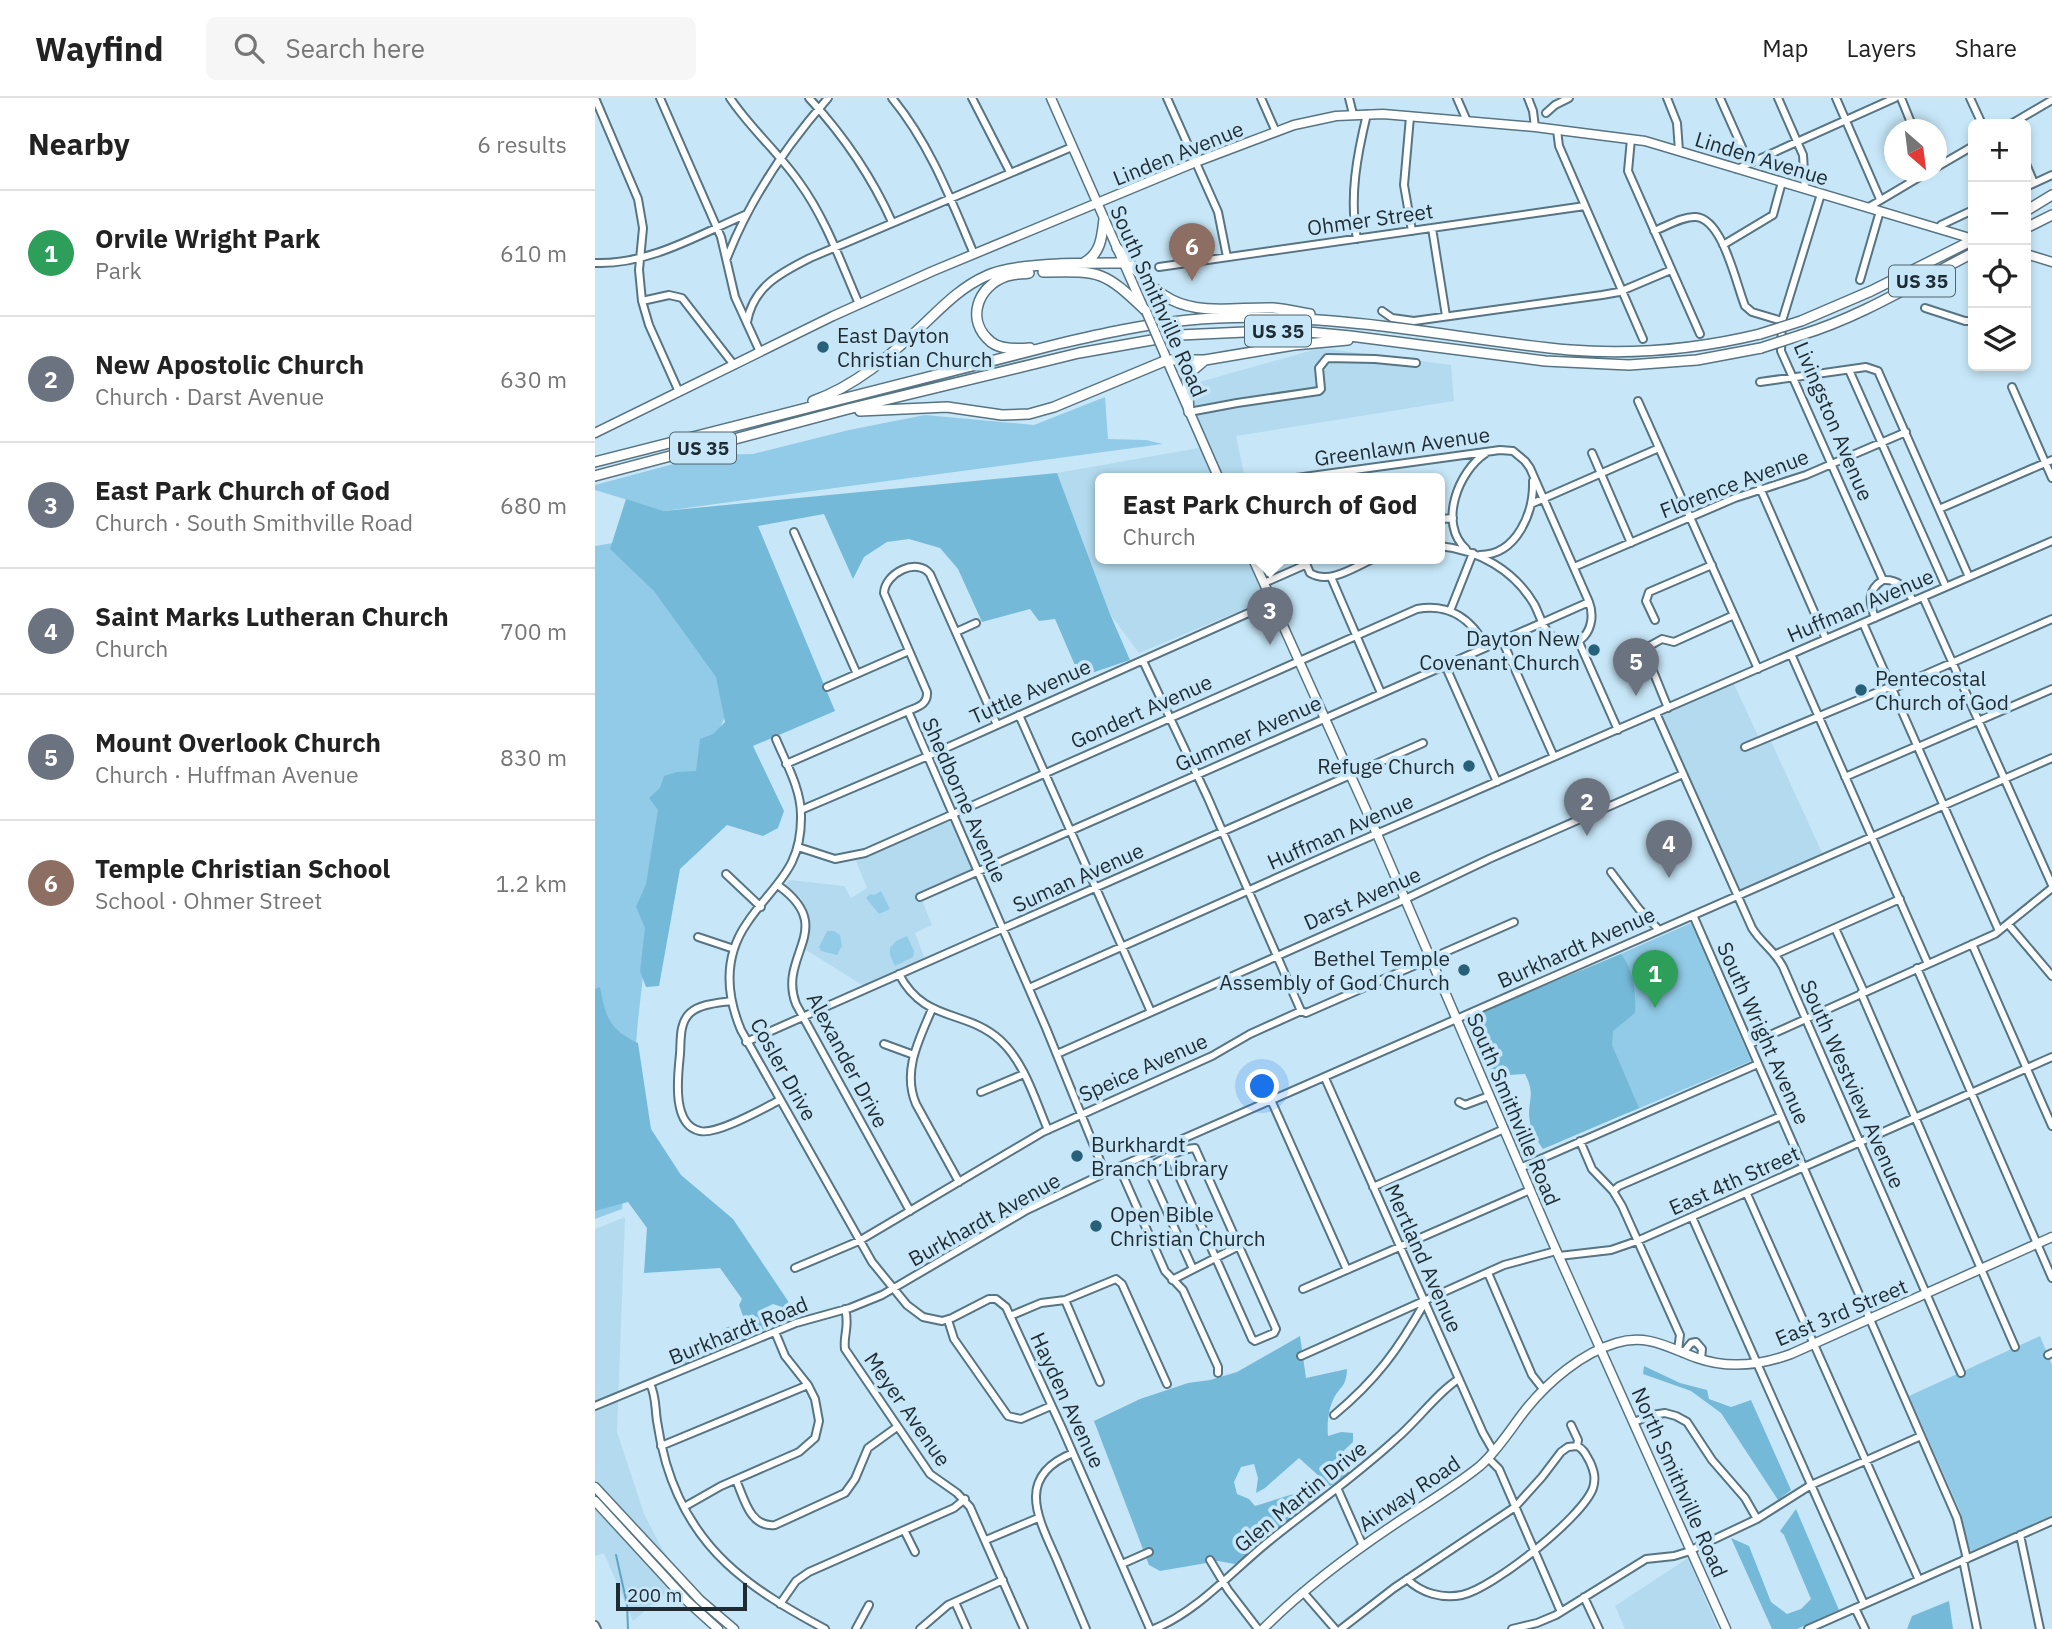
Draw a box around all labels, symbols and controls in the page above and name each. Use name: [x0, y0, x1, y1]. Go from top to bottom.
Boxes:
search box: [206, 17, 696, 80]
text: Wayfind: [35, 27, 164, 70]
icon: search: [230, 29, 268, 67]
text: Search here: [286, 31, 425, 65]
text: Map: [1762, 32, 1809, 64]
text: Layers: [1847, 32, 1917, 64]
text: Share: [1955, 32, 2017, 64]
street label: Linden Avenue: [1109, 114, 1247, 192]
north arrow: [1884, 119, 1947, 182]
map controls: [1968, 119, 2031, 371]
button: +: [1968, 119, 2031, 182]
text: Nearby: [28, 124, 130, 163]
street label: Linden Avenue: [1692, 124, 1832, 192]
text: 6 results: [477, 129, 567, 159]
button: −: [1968, 182, 2031, 245]
street label: Ohmer Street: [1305, 196, 1435, 242]
street label: South Smithville Road: [1104, 201, 1214, 401]
text: Orvile Wright Park: [95, 221, 320, 255]
pin: 6: [1169, 223, 1215, 281]
text: 1: [44, 238, 58, 268]
text: 610 m: [500, 238, 567, 268]
button: locate: [1968, 245, 2031, 308]
text: Park: [95, 255, 142, 285]
road number: US 35: [1889, 266, 1955, 296]
button: layers: [1968, 308, 2031, 371]
road number: US 35: [1245, 316, 1311, 346]
place label: East Dayton Christian Church: [837, 321, 993, 373]
street label: Livingston Avenue: [1788, 337, 1880, 505]
marker: East Dayton Christian Church: [815, 339, 831, 355]
text: New Apostolic Church: [95, 347, 364, 381]
text: 2: [44, 364, 58, 394]
text: 630 m: [500, 364, 567, 394]
text: Church · Darst Avenue: [95, 381, 324, 411]
street label: Greenlawn Avenue: [1312, 420, 1492, 472]
road number: US 35: [670, 432, 736, 464]
street label: Florence Avenue: [1656, 442, 1812, 524]
text: East Park Church of God: [95, 473, 390, 507]
popup: [1095, 473, 1445, 564]
text: East Park Church of God: [1122, 487, 1418, 521]
text: 3: [44, 490, 58, 520]
text: 680 m: [500, 490, 567, 520]
text: Church · South Smithville Road: [95, 507, 413, 537]
text: Church: [1122, 521, 1196, 551]
street label: Huffman Avenue: [1782, 561, 1938, 649]
pin: 3: [1247, 587, 1293, 645]
text: Saint Marks Lutheran Church: [95, 599, 449, 633]
text: 4: [44, 616, 58, 646]
text: 700 m: [500, 616, 567, 646]
place label: Dayton New Covenant Church: [1419, 624, 1580, 676]
text: Church: [95, 633, 168, 663]
pin: 5: [1613, 638, 1659, 696]
marker: Dayton New Covenant Church: [1586, 642, 1602, 658]
street label: Tuttle Avenue: [965, 652, 1095, 730]
place label: Pentecostal Church of God: [1875, 664, 2009, 716]
street label: Gondert Avenue: [1066, 667, 1216, 755]
marker: Pentecostal Church of God: [1853, 682, 1869, 698]
street label: Gummer Avenue: [1170, 688, 1326, 778]
street label: Shedborne Avenue: [916, 713, 1014, 887]
text: Mount Overlook Church: [95, 725, 381, 759]
text: 5: [44, 742, 58, 772]
text: 830 m: [500, 742, 567, 772]
place label: Refuge Church: [1317, 752, 1455, 780]
marker: Refuge Church: [1461, 758, 1477, 774]
text: Church · Huffman Avenue: [95, 759, 359, 789]
pin: 2: [1564, 778, 1610, 836]
street label: Huffman Avenue: [1263, 786, 1417, 876]
pin: 4: [1646, 820, 1692, 878]
street label: Suman Avenue: [1008, 836, 1148, 918]
text: Temple Christian School: [95, 851, 390, 885]
street label: Darst Avenue: [1299, 860, 1425, 936]
text: 6: [44, 868, 58, 898]
text: 1.2 km: [496, 868, 567, 898]
text: School · Ohmer Street: [95, 885, 322, 915]
street label: Burkhardt Avenue: [1493, 900, 1659, 994]
street label: South Wright Avenue: [1711, 937, 1817, 1129]
place label: Bethel Temple Assembly of God Church: [1219, 944, 1450, 996]
pin: 1: [1632, 950, 1678, 1008]
marker: Bethel Temple Assembly of God Church: [1456, 962, 1472, 978]
street label: South Westview Avenue: [1794, 975, 1912, 1193]
street label: Alexander Drive: [801, 987, 895, 1133]
street label: South Smithville Road: [1461, 1008, 1567, 1210]
street label: Cosler Drive: [744, 1012, 824, 1126]
street label: Speice Avenue: [1074, 1026, 1212, 1108]
your location: [1245, 1069, 1279, 1103]
place label: Burkhardt Branch Library: [1091, 1130, 1229, 1182]
street label: East 4th Street: [1664, 1139, 1804, 1221]
marker: Burkhardt Branch Library: [1069, 1148, 1085, 1164]
street label: Burkhardt Avenue: [903, 1166, 1065, 1272]
street label: Mertland Avenue: [1379, 1179, 1469, 1337]
place label: Open Bible Christian Church: [1110, 1200, 1266, 1252]
marker: Open Bible Christian Church: [1088, 1218, 1104, 1234]
street label: East 3rd Street: [1771, 1272, 1911, 1352]
street label: Burkhardt Road: [664, 1289, 812, 1371]
street label: Hayden Avenue: [1024, 1327, 1112, 1473]
street label: Meyer Avenue: [858, 1346, 958, 1472]
street label: North Smithville Road: [1625, 1383, 1735, 1581]
street label: Glen Martin Drive: [1228, 1434, 1372, 1558]
street label: Airway Road: [1353, 1449, 1465, 1537]
scale bar: [616, 1580, 747, 1612]
text: 200 m: [627, 1583, 682, 1607]

